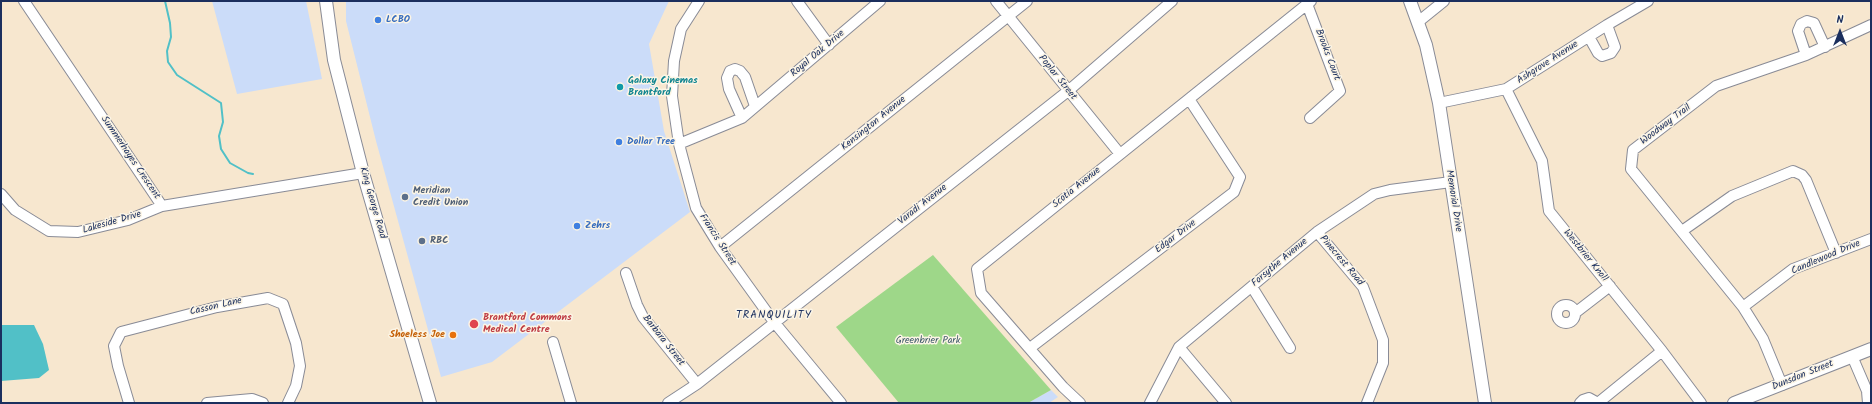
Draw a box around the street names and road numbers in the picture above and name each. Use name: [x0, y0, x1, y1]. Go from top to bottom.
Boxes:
street label: Royal Oak Drive: [789, 28, 847, 80]
street label: Brooks Court: [1312, 28, 1342, 82]
street label: Ashgrove Avenue: [1515, 39, 1581, 87]
street label: Poplar Street: [1035, 53, 1079, 103]
street label: Kensington Avenue: [839, 94, 909, 154]
street label: Woodway Trail: [1638, 102, 1694, 148]
street label: Summerhayes Crescent: [98, 114, 162, 202]
street label: Scotia Avenue: [1050, 165, 1104, 211]
street label: King George Road: [356, 166, 388, 240]
street label: Memorial Drive: [1442, 169, 1464, 233]
street label: Varadi Avenue: [896, 182, 950, 228]
street label: Lakeside Drive: [81, 209, 143, 237]
street label: Francis Street: [696, 212, 738, 268]
street label: Edgar Drive: [1153, 218, 1199, 256]
street label: Westbrier Knoll: [1560, 227, 1610, 285]
street label: Pinecrest Road: [1316, 233, 1366, 289]
street label: Forsythe Avenue: [1250, 236, 1310, 290]
street label: Candlewood Drive: [1790, 238, 1862, 278]
street label: Casson Lane: [189, 295, 243, 319]
street label: Barbara Street: [639, 313, 687, 369]
street label: Dunsdon Street: [1771, 358, 1835, 394]

